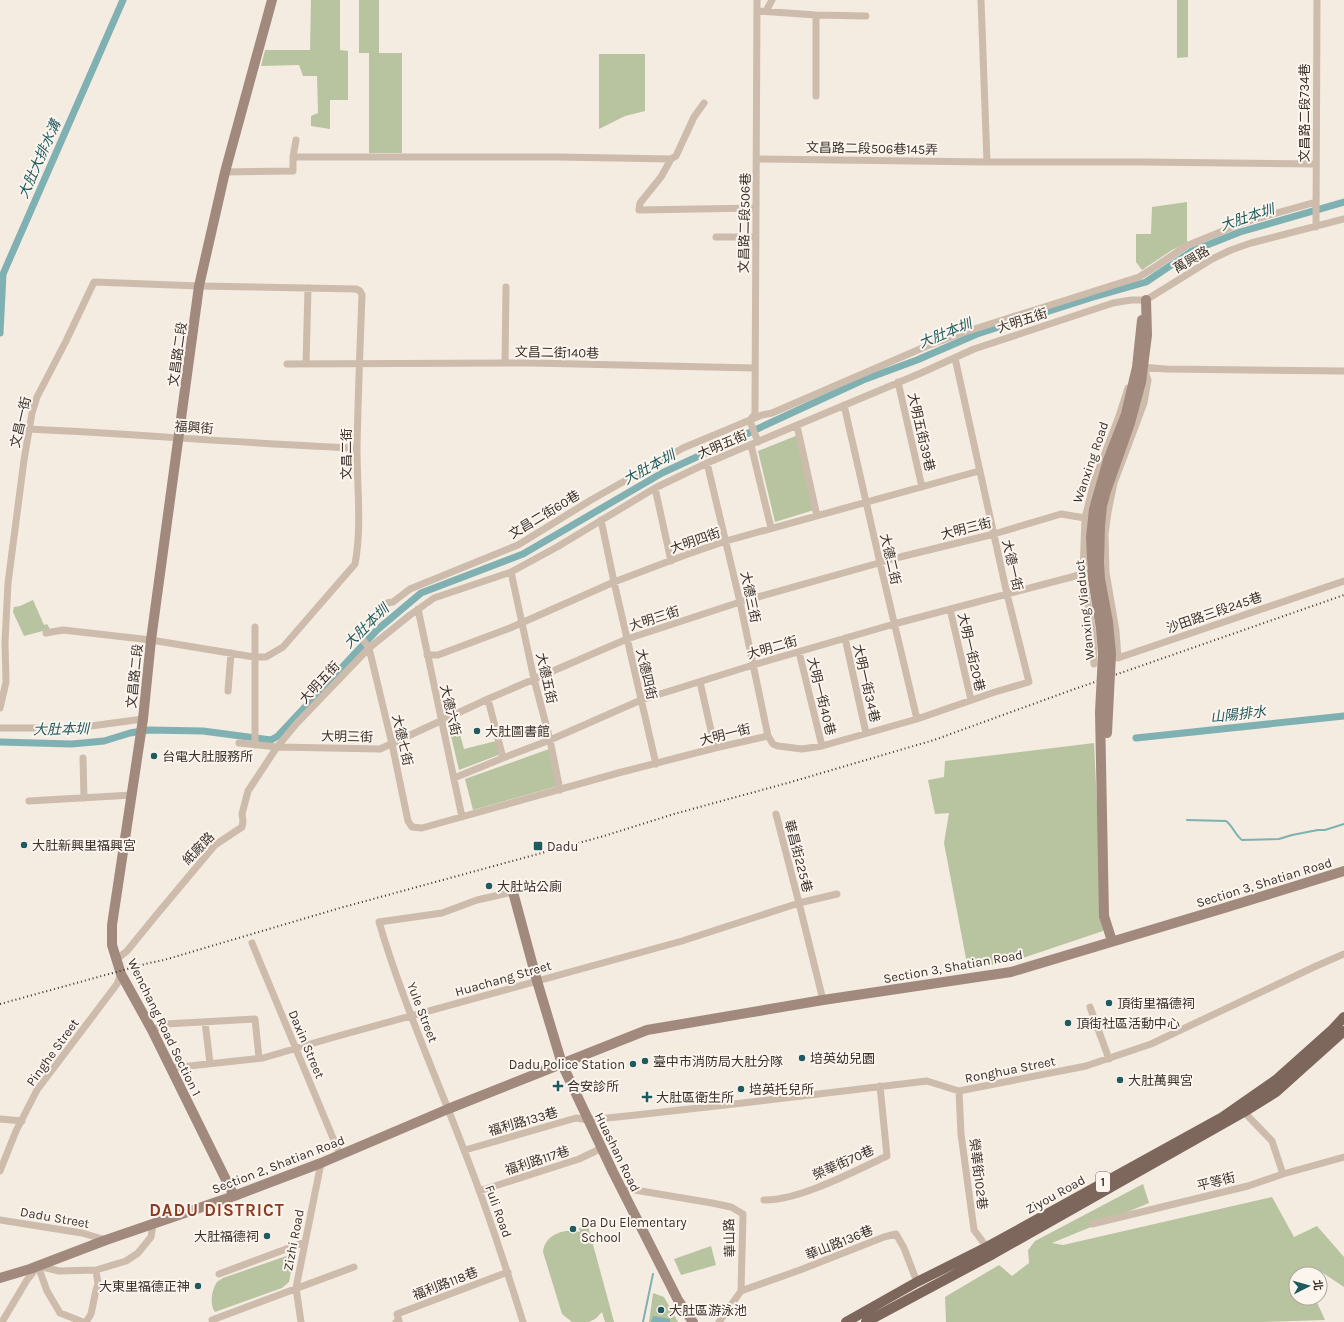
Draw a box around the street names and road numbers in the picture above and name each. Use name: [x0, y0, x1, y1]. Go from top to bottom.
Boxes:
street label: 文昌路二段734巷: [1297, 63, 1312, 163]
street label: 文昌路二段506巷145弄: [806, 140, 938, 157]
street label: 文昌路二段506巷: [736, 173, 753, 273]
street label: 萬興路: [1171, 243, 1212, 276]
street label: 大明五街: [995, 305, 1049, 336]
street label: 文昌路二段: [166, 321, 189, 387]
street label: 文昌二街140巷: [515, 344, 599, 361]
street label: 大明五街39巷: [905, 391, 938, 473]
street label: 文昌一街: [7, 395, 34, 449]
street label: 福興街: [174, 419, 214, 436]
street label: Wanxing Road: [1070, 420, 1111, 505]
street label: 大明五街: [695, 427, 749, 462]
street label: 文昌二街: [339, 428, 354, 480]
street label: 文昌二街60巷: [506, 487, 582, 542]
street label: 大明三街: [939, 515, 993, 542]
street label: 大明四街: [668, 525, 722, 556]
street label: 大德二街: [877, 532, 904, 586]
street label: 大德一街: [999, 538, 1026, 592]
street label: Wanxing Viaduct: [1072, 559, 1097, 661]
street label: 大德三街: [738, 570, 763, 624]
street label: 沙田路三段245巷: [1164, 589, 1264, 636]
street label: 大明三街: [627, 603, 681, 634]
street label: 大明一街20巷: [955, 611, 988, 693]
street label: 大明二街: [745, 633, 799, 662]
street label: 大明一街34巷: [850, 642, 883, 724]
street label: 文昌路二段: [124, 643, 145, 709]
street label: 大德四街: [633, 647, 660, 701]
street label: 大德五街: [533, 651, 560, 705]
street label: 大明一街40巷: [805, 656, 838, 737]
street label: 大明五街: [296, 658, 343, 706]
street label: 大德六街: [437, 683, 464, 737]
street label: 大德七街: [389, 713, 416, 767]
street label: 大明一街: [698, 721, 752, 748]
street label: 大明三街: [321, 729, 373, 744]
street label: 華昌街225巷: [782, 818, 815, 894]
street label: 紙廠路: [179, 829, 217, 868]
street label: Section 3, Shatian Road: [1194, 855, 1334, 910]
street label: Section 3, Shatian Road: [882, 947, 1024, 986]
street label: Wenchang Road Section 1: [125, 956, 204, 1098]
street label: Huachang Street: [453, 958, 553, 999]
street label: Yule Street: [404, 980, 441, 1044]
street label: Daxin Street: [285, 1008, 328, 1081]
street label: Pinghe Street: [23, 1016, 82, 1089]
street label: Ronghua Street: [964, 1053, 1057, 1086]
street label: 福利路133巷: [487, 1104, 560, 1139]
street label: Huashan Road: [592, 1110, 643, 1194]
street label: Section 2, Shatian Road: [210, 1132, 347, 1197]
street label: 榮華街102巷: [967, 1138, 990, 1210]
street label: 榮華街70巷: [810, 1142, 876, 1183]
street label: 福利路117巷: [503, 1143, 571, 1178]
street label: 平等街: [1195, 1169, 1237, 1193]
street label: Ziyou Road: [1023, 1172, 1088, 1217]
road number: 1: [1096, 1172, 1110, 1192]
street label: Fuli Road: [482, 1183, 515, 1240]
street label: Dadu Street: [19, 1204, 91, 1231]
street label: Zizhi Road: [280, 1208, 307, 1272]
street label: 華山路: [721, 1218, 738, 1258]
street label: 華山路136巷: [803, 1222, 875, 1263]
street label: 福利路118巷: [410, 1264, 480, 1303]

